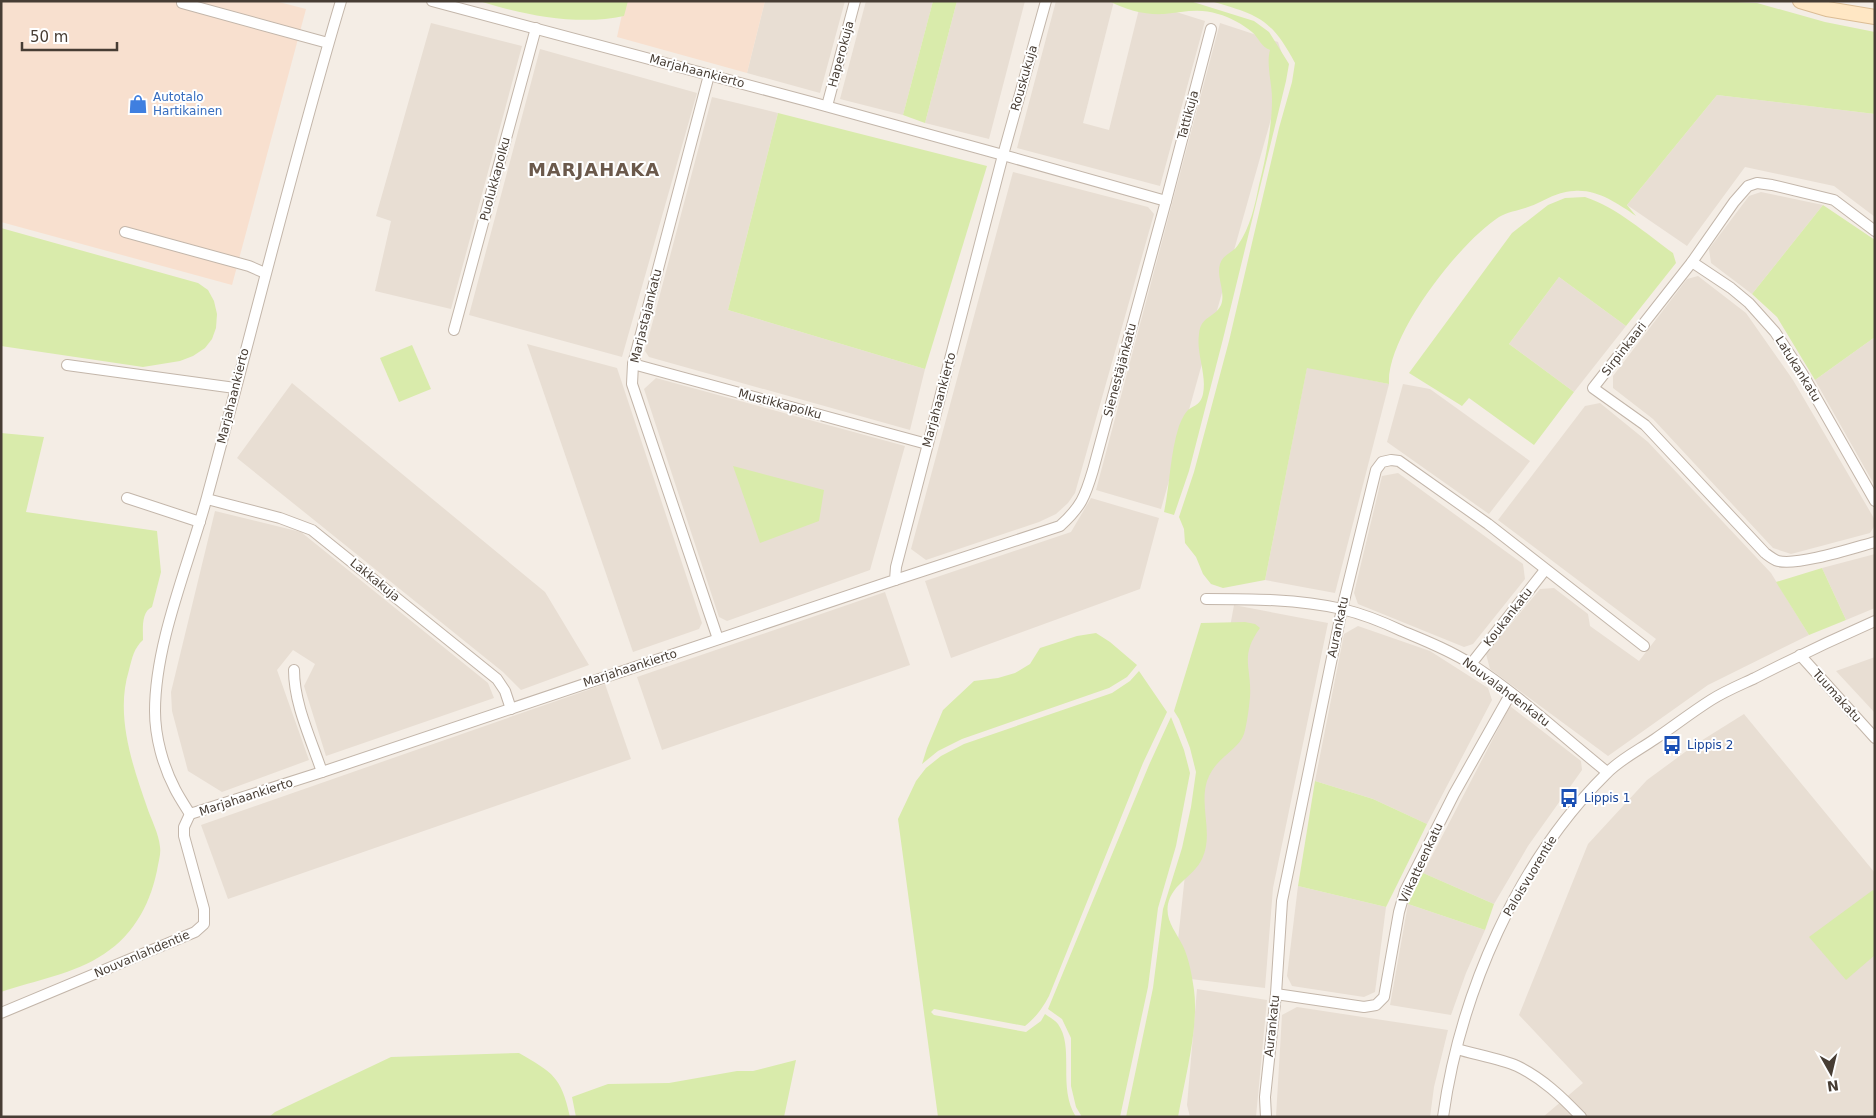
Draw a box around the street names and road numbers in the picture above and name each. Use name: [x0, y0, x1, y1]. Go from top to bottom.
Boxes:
street label: Haperokuja: [825, 19, 857, 89]
street label: Rouskukuja: [1008, 43, 1040, 113]
street label: Marjahaankierto: [648, 52, 746, 90]
street label: Tattikuja: [1174, 89, 1201, 142]
street label: Puolukkapolku: [477, 135, 513, 223]
street label: Marjastajankatu: [628, 268, 664, 364]
street label: Sirpinkaari: [1599, 319, 1649, 379]
street label: Sienestäjänkatu: [1101, 322, 1139, 418]
street label: Latukankatu: [1772, 334, 1824, 404]
street label: Marjahaankierto: [214, 347, 252, 445]
street label: Marjahaankierto: [920, 351, 958, 449]
street label: Mustikkapolku: [737, 386, 823, 422]
street label: Lakkakuja: [347, 556, 403, 604]
street label: Koukankatu: [1481, 585, 1535, 649]
street label: Aurankatu: [1325, 595, 1351, 659]
street label: Marjahaankierto: [581, 646, 679, 690]
street label: Nouvalahdenkatu: [1460, 655, 1552, 729]
street label: Tuumakatu: [1809, 666, 1864, 725]
street label: Marjahaankierto: [197, 775, 295, 819]
street label: Viikatteenkatu: [1396, 821, 1446, 905]
street label: Paloisvuorentie: [1500, 833, 1560, 919]
street label: Nouvanlahdentie: [92, 928, 192, 980]
street label: Aurankatu: [1262, 994, 1282, 1058]

